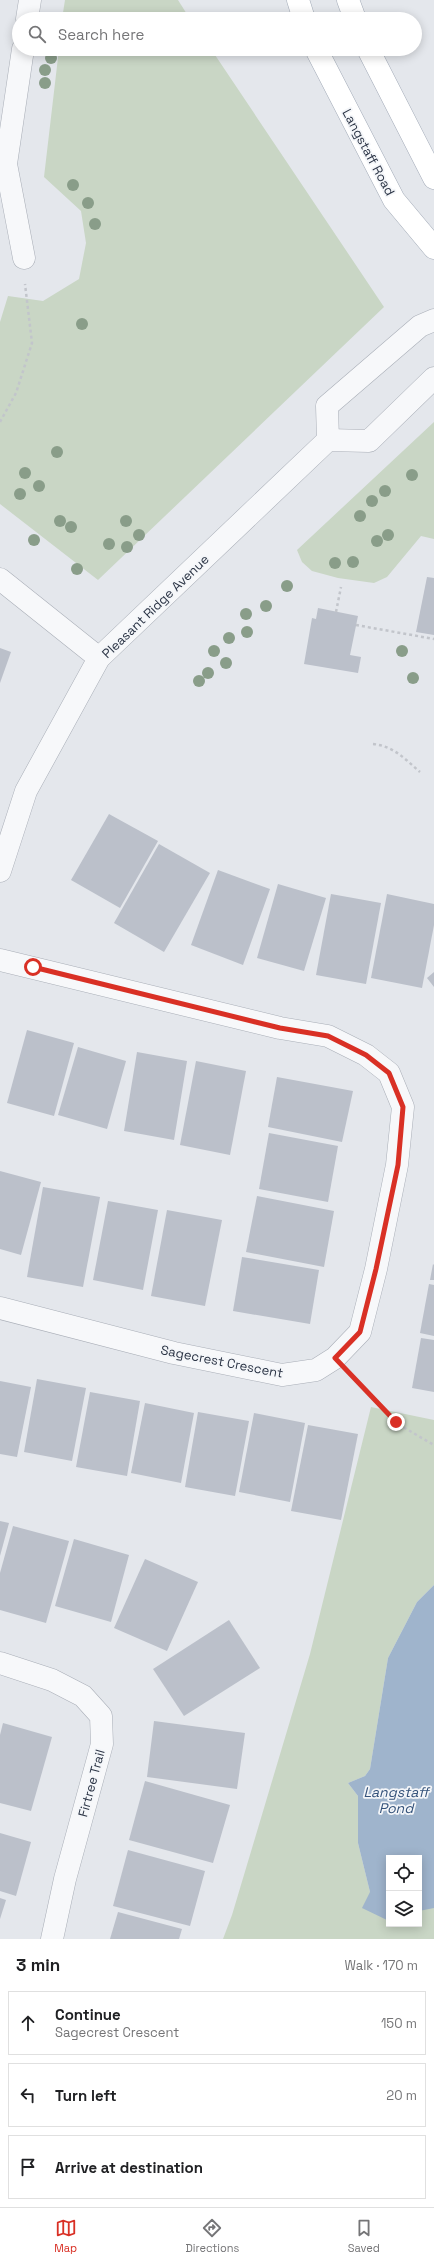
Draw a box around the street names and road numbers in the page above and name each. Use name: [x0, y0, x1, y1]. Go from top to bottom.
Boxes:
street label: Langstaff Road: [339, 106, 399, 199]
street label: Pleasant Ridge Avenue: [98, 551, 212, 662]
street label: Sagecrest Crescent: [159, 1341, 285, 1382]
street label: Firtree Trail: [74, 1747, 109, 1819]

